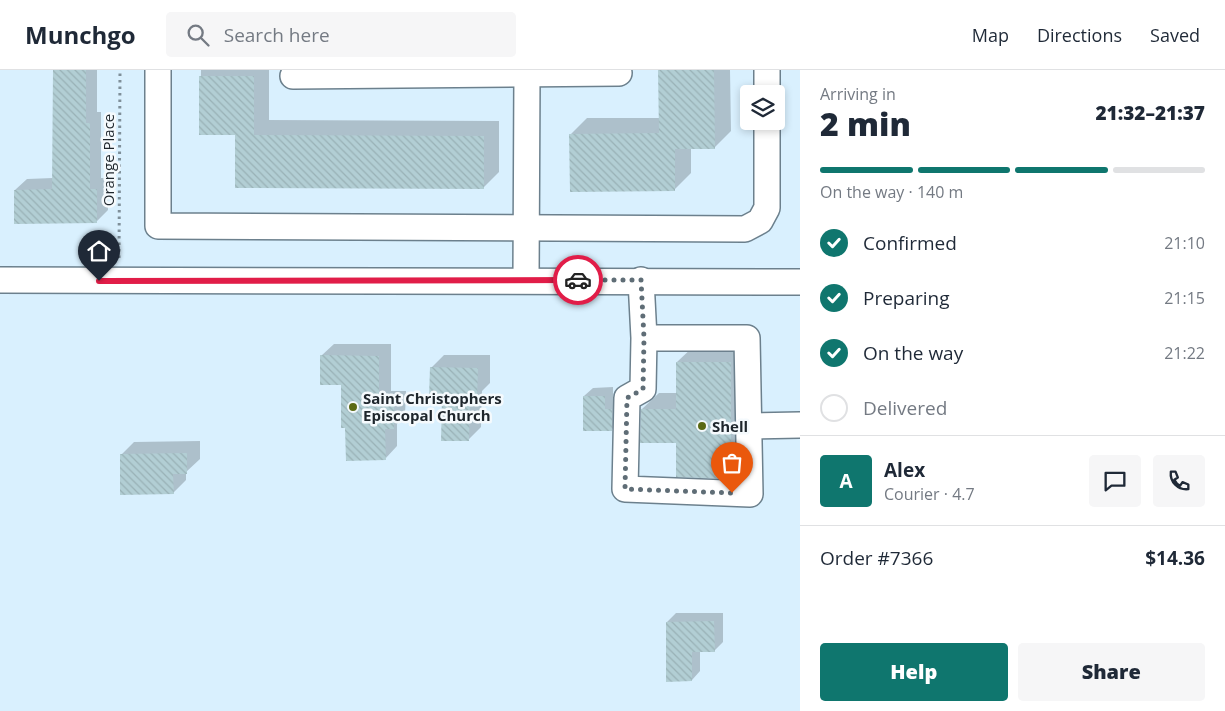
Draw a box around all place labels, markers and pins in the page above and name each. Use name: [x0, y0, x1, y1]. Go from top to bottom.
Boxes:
pin: [78, 230, 120, 281]
place label: Saint Christophers Episcopal Church: [363, 388, 502, 425]
marker: Saint Christophers Episcopal Church: [347, 401, 359, 413]
place label: Shell: [712, 416, 748, 436]
marker: Shell: [696, 420, 708, 432]
pin: [711, 442, 753, 493]

